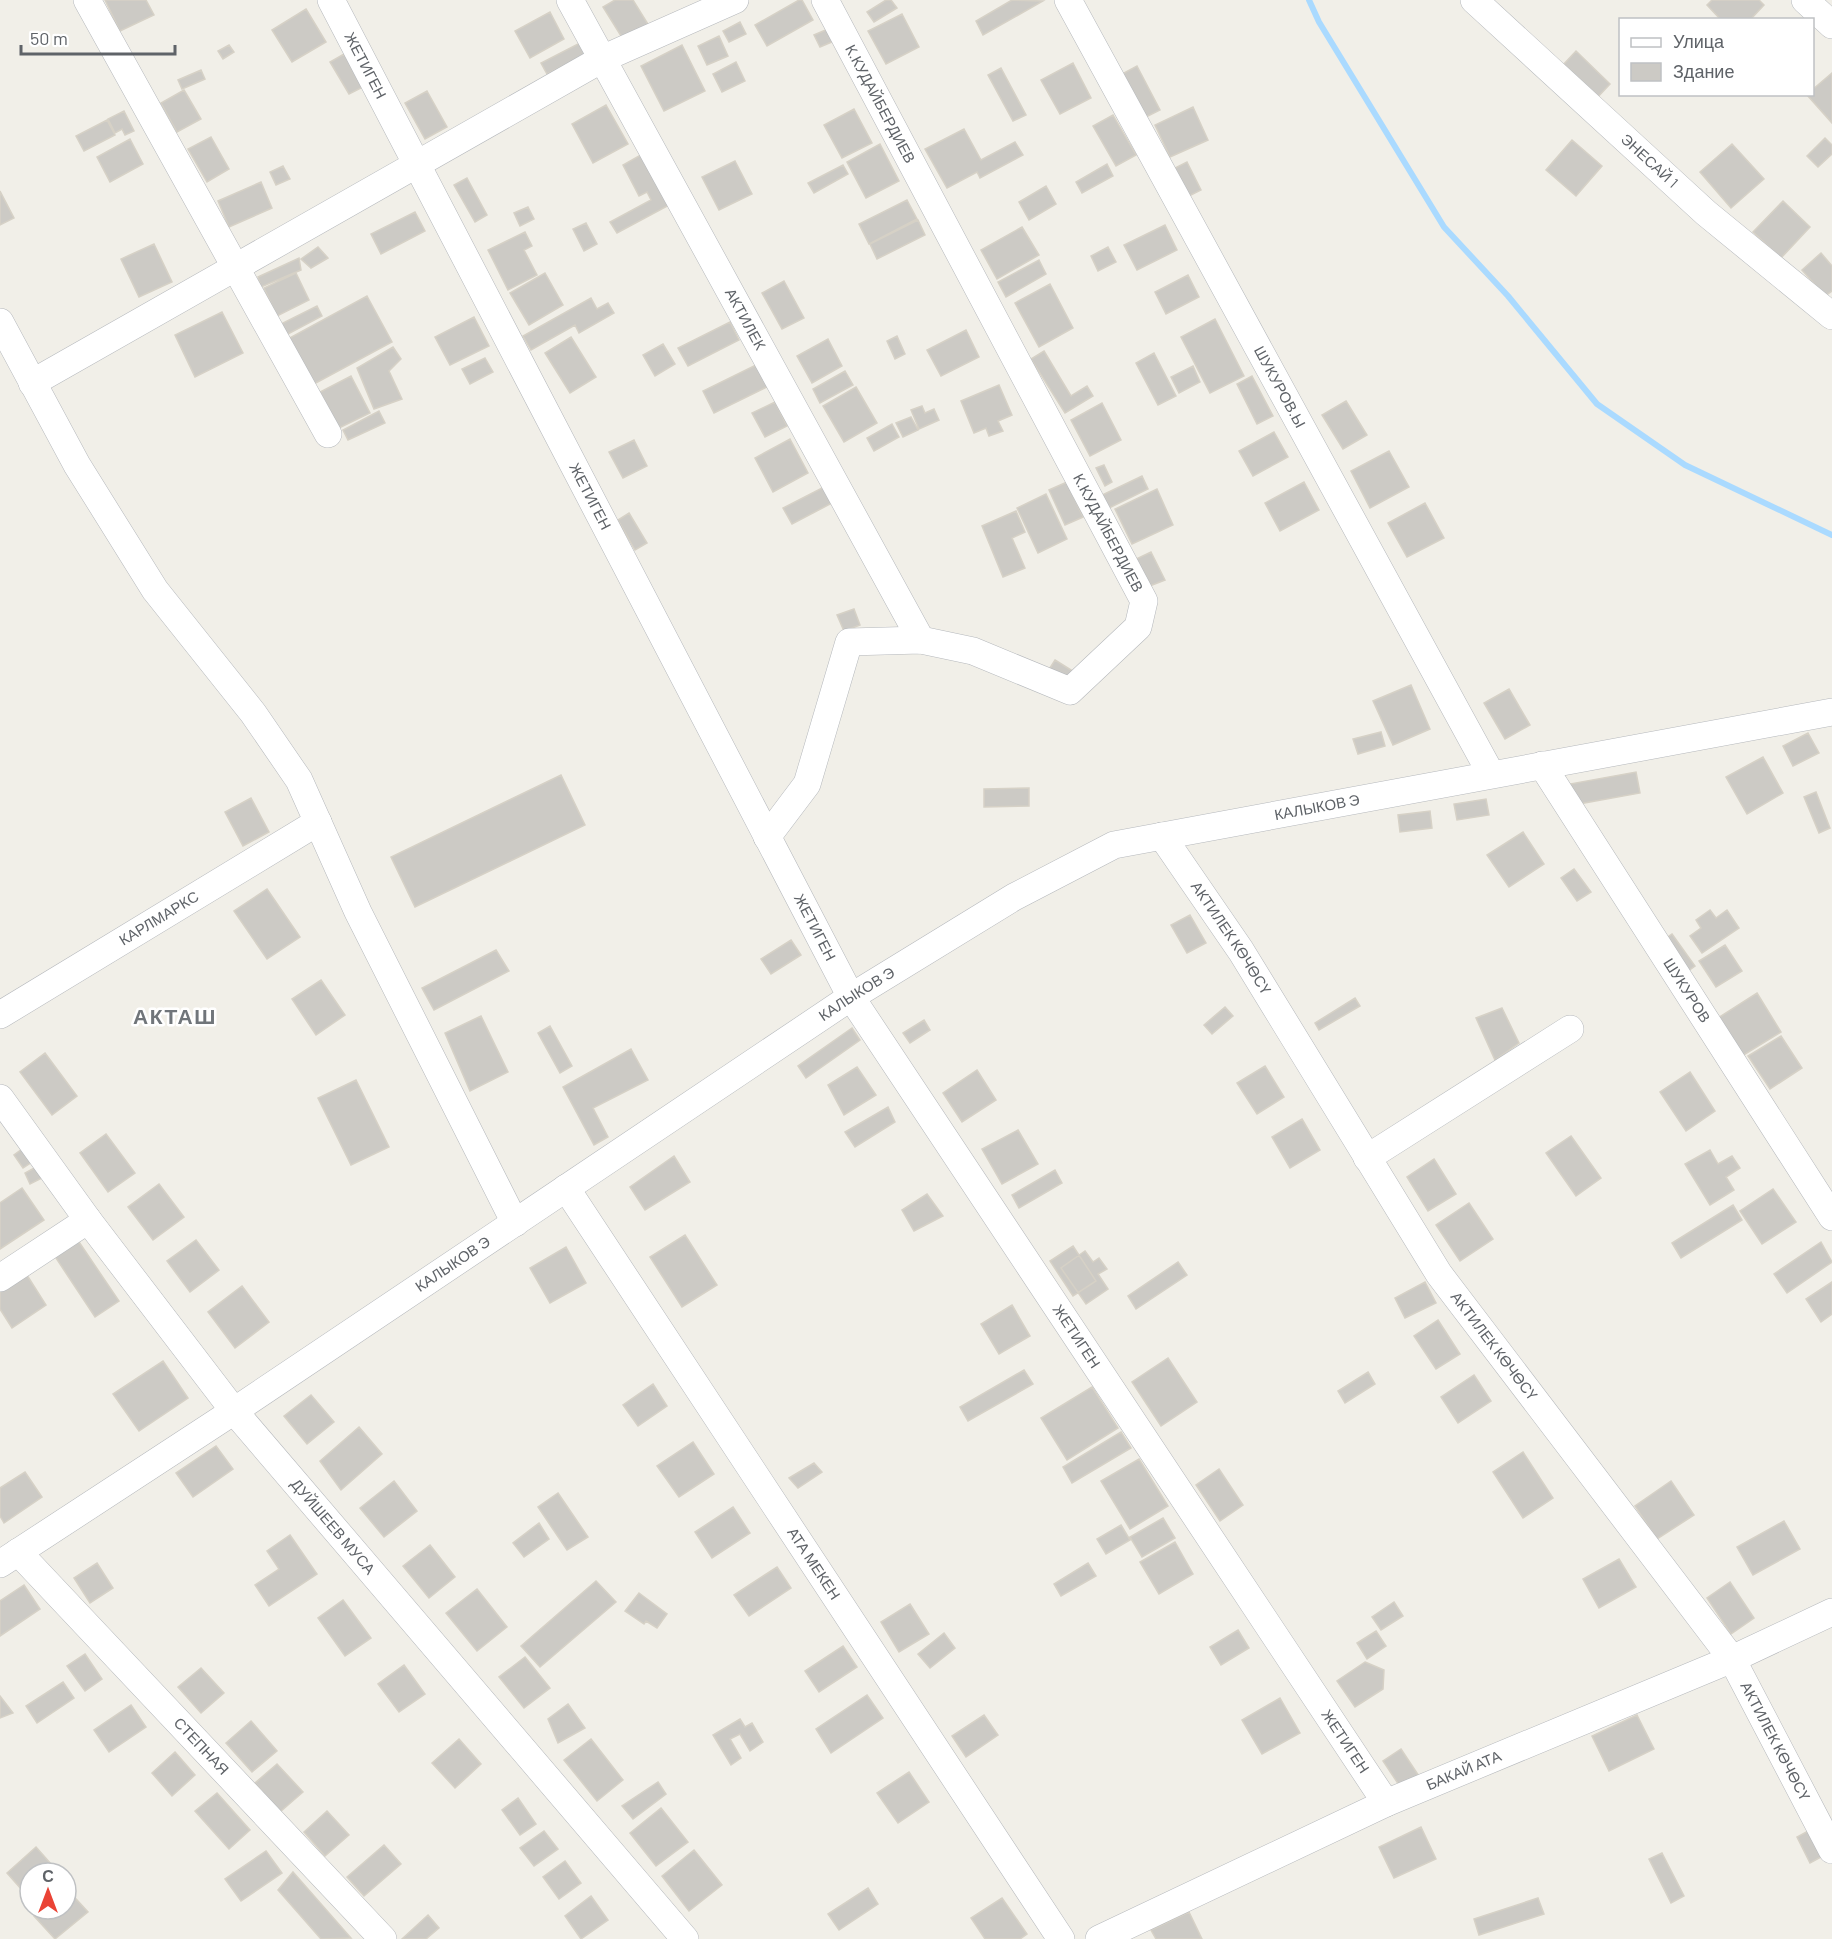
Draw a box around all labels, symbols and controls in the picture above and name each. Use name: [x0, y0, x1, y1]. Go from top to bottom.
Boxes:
scale bar: [21, 18, 176, 56]
legend: [1619, 18, 1814, 96]
text: 50 m: [30, 27, 68, 49]
street label: ЖЕТИГЕН: [341, 29, 391, 102]
text: Улица: [1673, 30, 1725, 52]
street label: К.КУДАЙБЕРДИЕВ: [842, 41, 920, 166]
text: Здание: [1673, 60, 1734, 82]
street label: ЭНЕСАЙ 1: [1618, 130, 1682, 191]
street label: АКТИЛЕК: [722, 285, 770, 353]
street label: ШУКУРОВ.Ы: [1251, 342, 1310, 431]
street label: ЖЕТИГЕН: [566, 460, 616, 533]
street label: К.КУДАЙБЕРДИЕВ: [1070, 470, 1148, 595]
street label: КАЛЫКОВ Э: [1273, 790, 1361, 823]
street label: АКТИЛЕК КӨЧӨСҮ: [1188, 877, 1276, 998]
street label: КАРЛМАРКС: [115, 887, 202, 949]
street label: ЖЕТИГЕН: [791, 891, 840, 963]
street label: ШУКУРОВ: [1660, 954, 1715, 1026]
street label: КАЛЫКОВ Э: [815, 962, 898, 1024]
district label: АКТАШ: [133, 1003, 217, 1028]
street label: КАЛЫКОВ Э: [411, 1232, 493, 1295]
street label: АКТИЛЕК КӨЧӨСҮ: [1448, 1288, 1542, 1404]
street label: ЖЕТИГЕН: [1050, 1301, 1105, 1371]
street label: ДУЙШЕЕВ МУСА: [288, 1475, 379, 1578]
street label: АТА МЕКЕН: [784, 1524, 845, 1603]
street label: АКТИЛЕК КӨЧӨСҮ: [1737, 1678, 1815, 1804]
street label: ЖЕТИГЕН: [1318, 1706, 1374, 1776]
street label: СТЕПНАЯ: [171, 1713, 233, 1778]
street label: БАКАЙ АТА: [1423, 1746, 1504, 1793]
north arrow: [18, 1861, 78, 1921]
text: С: [42, 1866, 54, 1885]

